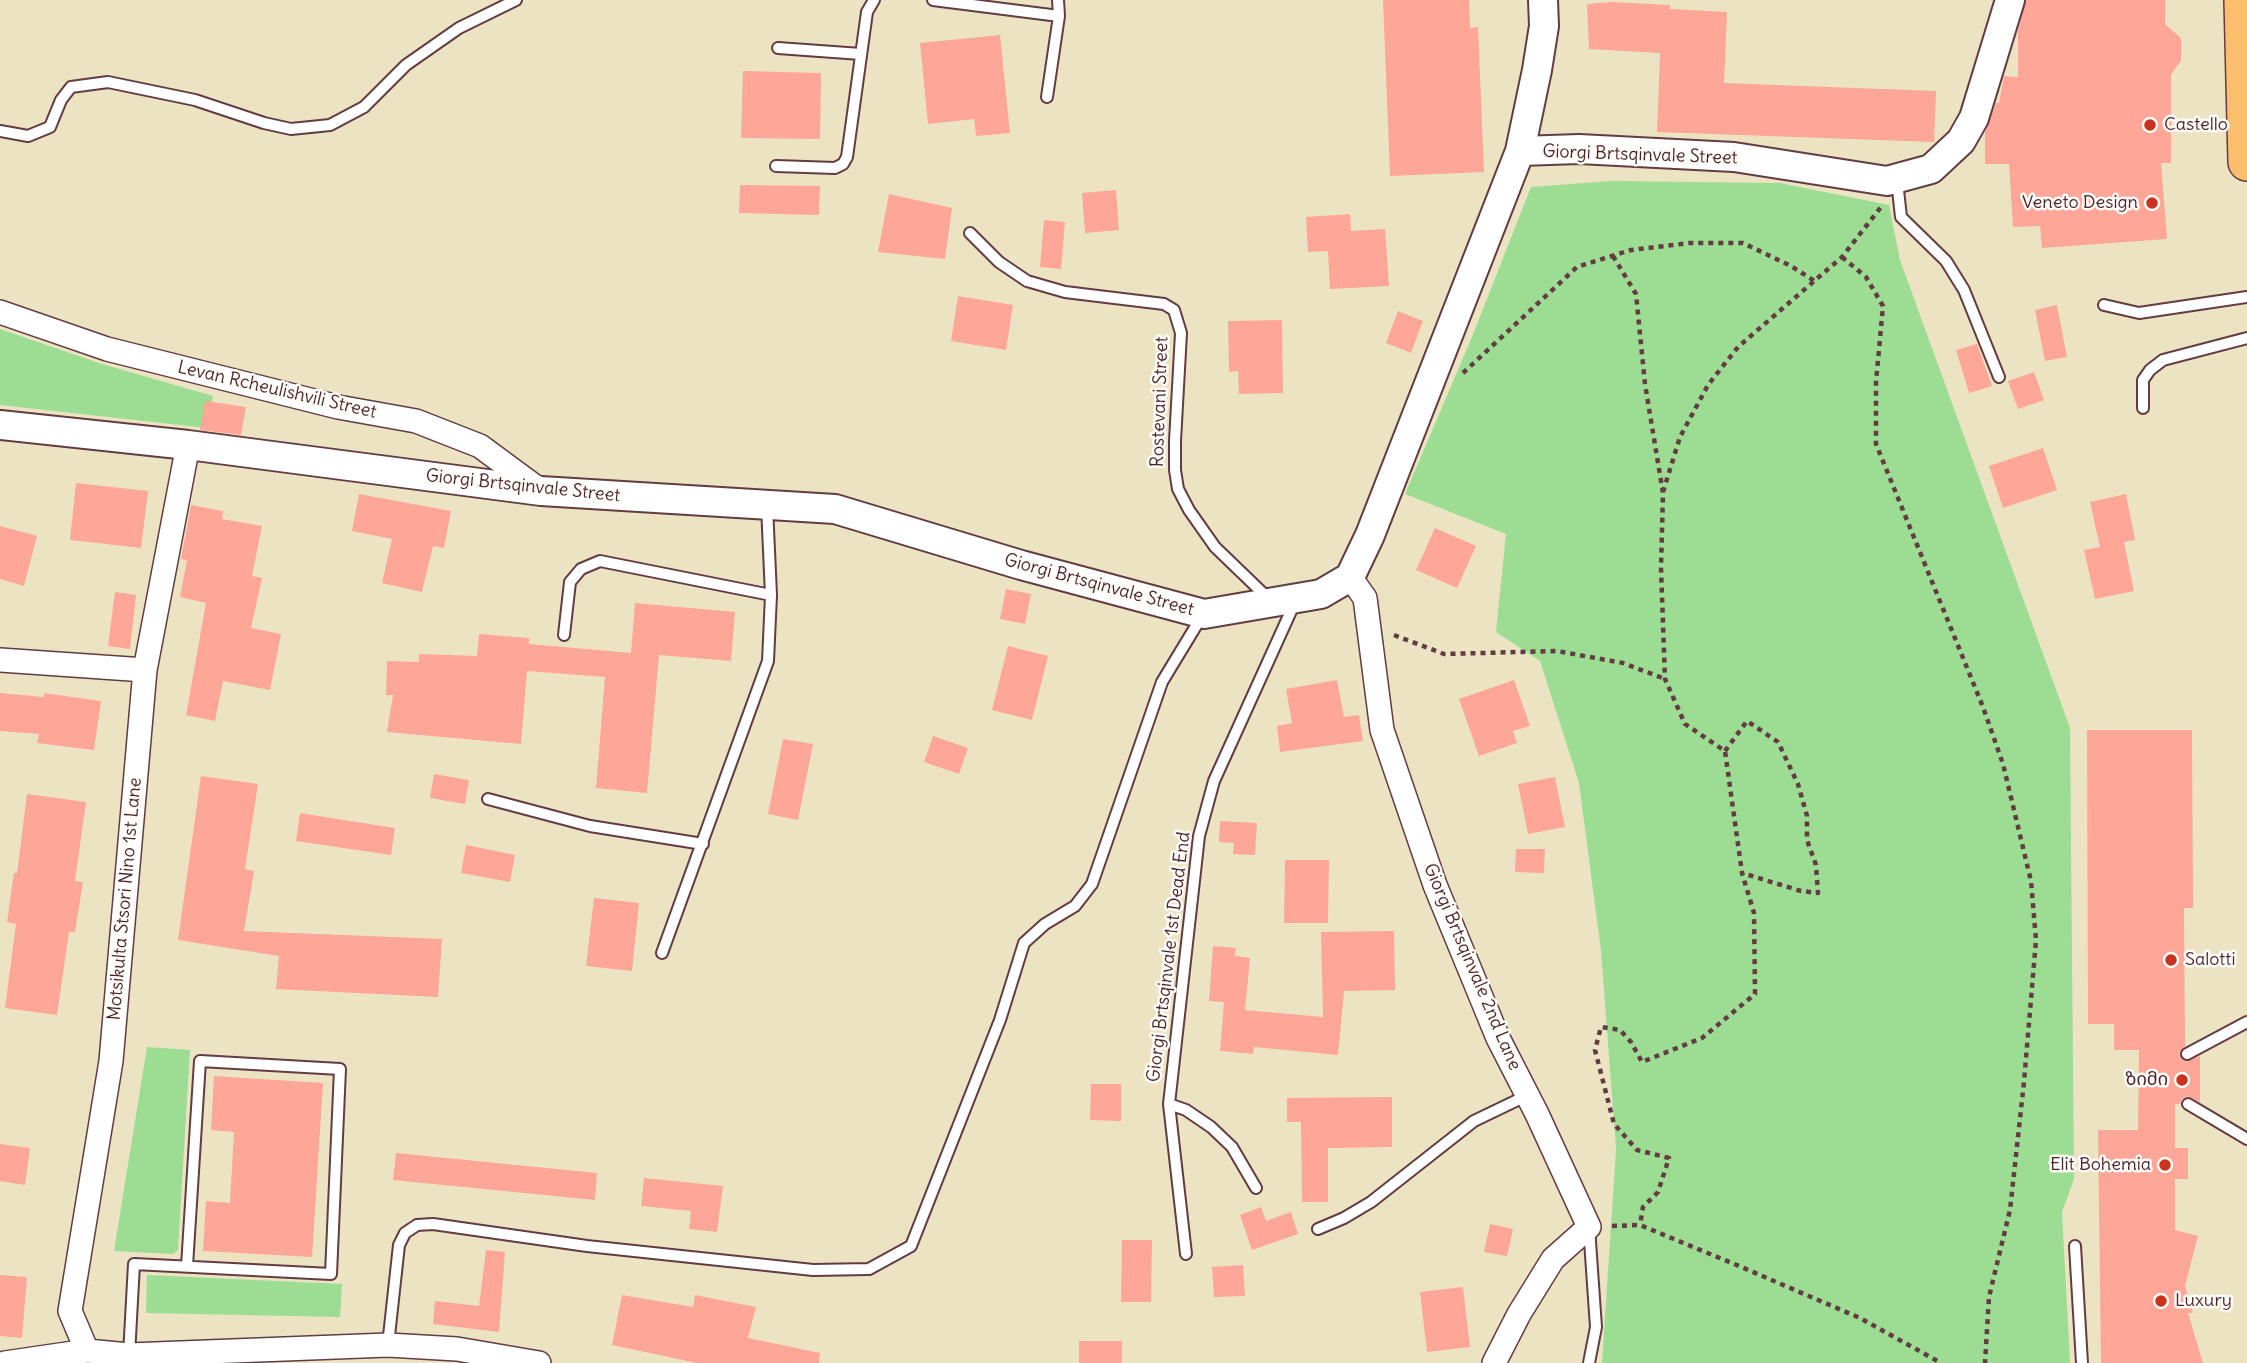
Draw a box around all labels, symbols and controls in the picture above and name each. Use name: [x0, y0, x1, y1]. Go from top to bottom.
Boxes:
place label: Castello: [2164, 114, 2228, 136]
marker: Castello: [2142, 117, 2158, 133]
street label: Giorgi Brtsqinvale Street: [1542, 141, 1738, 169]
place label: Veneto Design: [2022, 192, 2138, 214]
marker: Veneto Design: [2144, 195, 2160, 211]
street label: Rostevani Street: [1147, 336, 1173, 468]
street label: Levan Rcheulishvili Street: [176, 357, 378, 423]
street label: Giorgi Brtsqinvale Street: [425, 465, 621, 507]
street label: Giorgi Brtsqinvale Street: [1002, 549, 1196, 621]
street label: Motsikulta Stsori Nino 1st Lane: [104, 777, 146, 1021]
street label: Giorgi Brtsqinvale 1st Dead End: [1143, 831, 1195, 1083]
street label: Giorgi Brtsqinvale 2nd Lane: [1419, 860, 1525, 1074]
place label: Salotti: [2185, 949, 2235, 971]
marker: Salotti: [2163, 952, 2179, 968]
place label: ზიმი: [2125, 1069, 2168, 1091]
marker: ზიმი: [2174, 1072, 2190, 1088]
place label: Elit Bohemia: [2050, 1154, 2151, 1176]
marker: Elit Bohemia: [2157, 1157, 2173, 1173]
place label: Luxury: [2175, 1290, 2232, 1312]
marker: Luxury: [2153, 1293, 2169, 1309]

